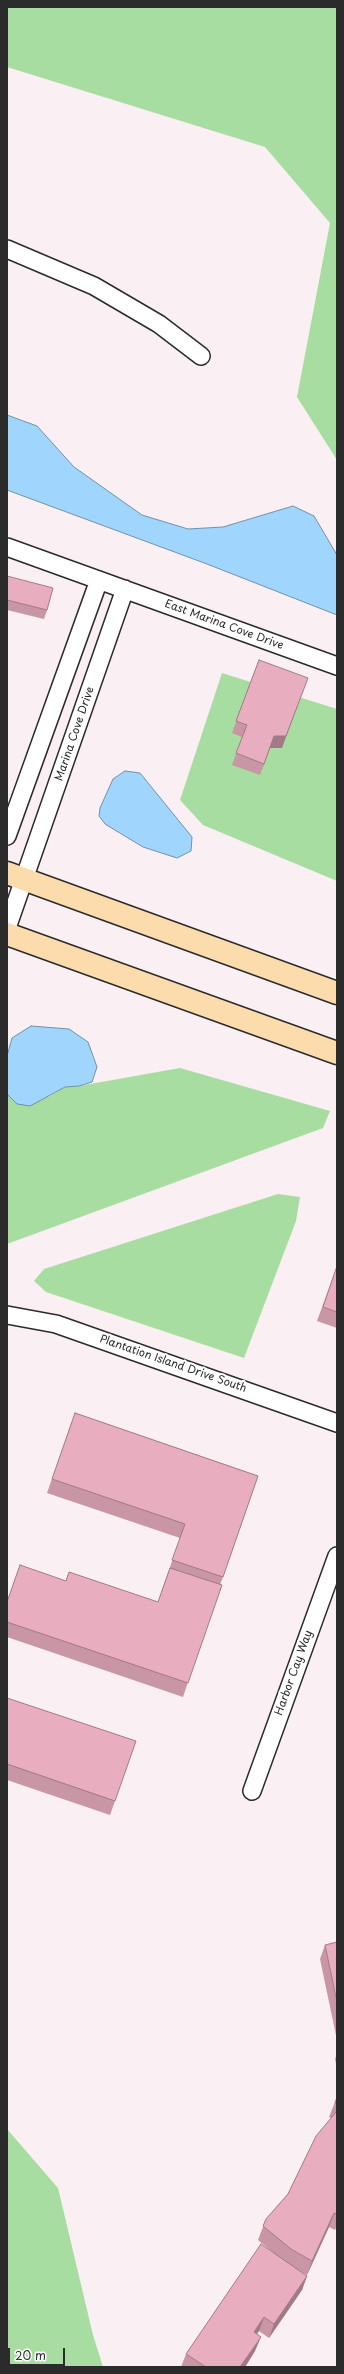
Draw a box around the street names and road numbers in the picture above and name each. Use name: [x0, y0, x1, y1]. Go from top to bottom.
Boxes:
street label: East Marina Cove Drive: [163, 597, 285, 653]
street label: Marina Cove Drive: [53, 685, 97, 783]
street label: Plantation Island Drive South: [98, 1333, 248, 1395]
street label: Harbor Cay Way: [272, 1629, 316, 1717]

